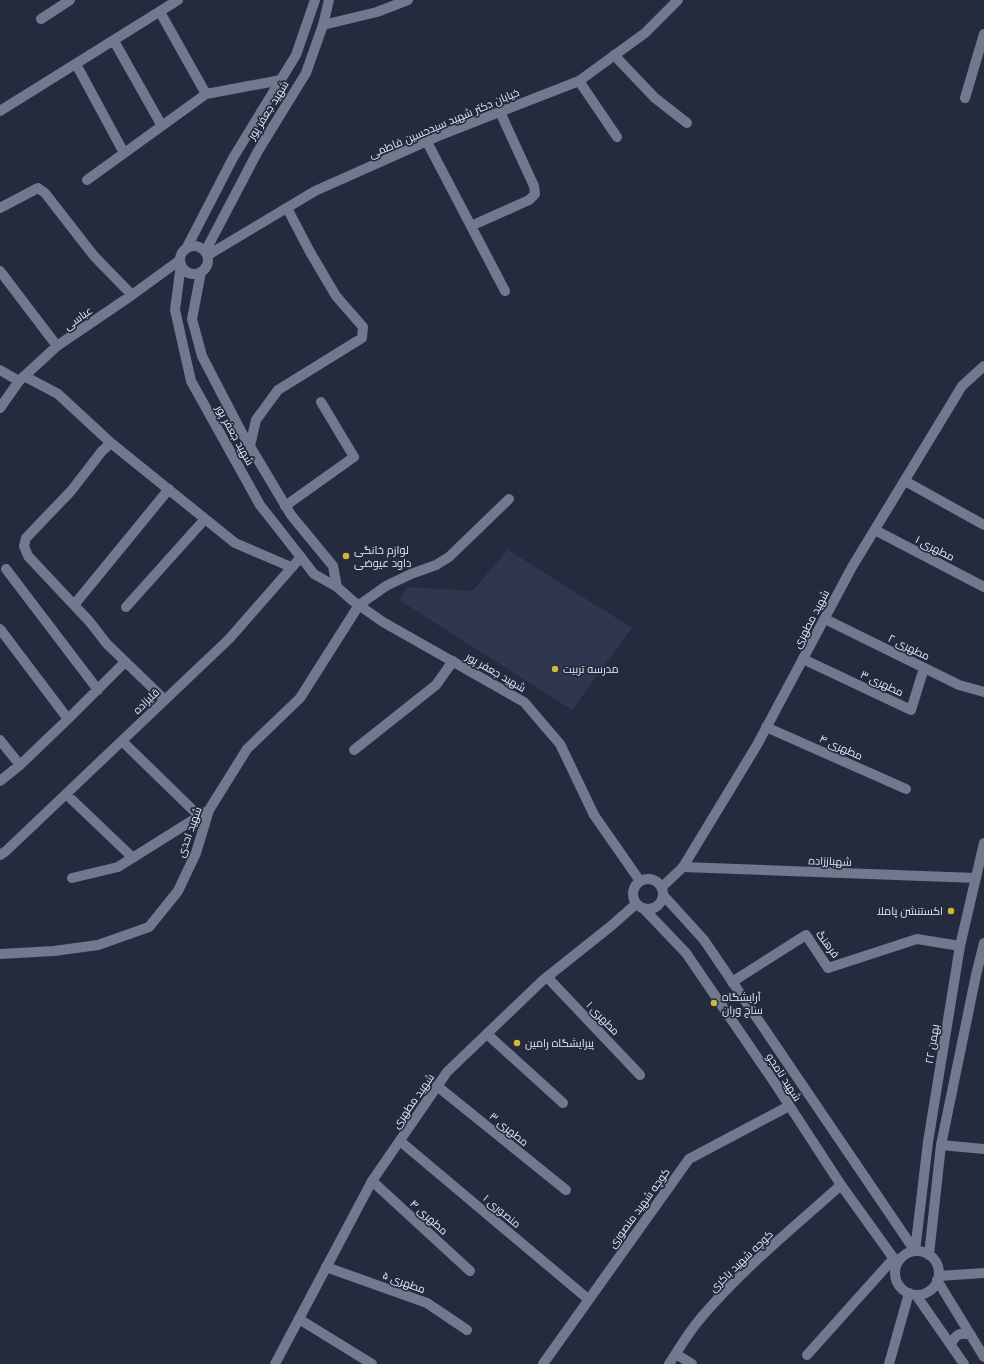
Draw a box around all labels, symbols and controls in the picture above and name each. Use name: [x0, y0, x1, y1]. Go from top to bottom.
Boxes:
street label: شهید جعفر پور: [244, 78, 292, 143]
street label: خیابان دکتر شهید سیدحسین فاطمی: [367, 85, 521, 161]
street label: عباسی: [61, 303, 95, 333]
street label: شهید جعفر پور: [212, 401, 257, 468]
street label: مطهری ۱: [913, 532, 957, 564]
place label: لوازم خانگی داود عیوضی: [354, 543, 411, 570]
marker: لوازم خانگی داود عیوضی: [341, 551, 351, 561]
street label: شهید مطهری: [790, 587, 832, 651]
street label: مطهری ۲: [886, 631, 932, 663]
street label: شهید جعفر پور: [463, 649, 528, 695]
place label: مدرسه تربیت: [563, 662, 619, 676]
marker: مدرسه تربیت: [550, 664, 560, 674]
street label: مطهری ۳: [858, 667, 906, 699]
street label: قلیزاده: [130, 685, 162, 717]
street label: مطهری ۴: [817, 731, 865, 763]
street label: شهید احدی: [173, 805, 205, 859]
street label: شهباززاده: [808, 853, 852, 869]
place label: اکستنشن پاملا: [877, 904, 943, 918]
marker: اکستنشن پاملا: [946, 906, 956, 916]
street label: فرهنگ: [813, 927, 843, 961]
place label: آرایشگاه ساچ وران: [722, 990, 763, 1018]
street label: مطهری ۱: [583, 998, 623, 1038]
marker: آرایشگاه ساچ وران: [709, 998, 719, 1008]
street label: ۲۲ بهمن: [922, 1023, 942, 1065]
place label: پیرایشگاه ‌رامین: [525, 1036, 594, 1050]
marker: پیرایشگاه ‌رامین: [512, 1038, 522, 1048]
street label: شهید نامجو: [763, 1050, 805, 1104]
street label: شهید مطهری: [389, 1071, 437, 1131]
street label: مطهری ۳: [487, 1109, 531, 1149]
street label: کوچه شهید منصوری: [605, 1165, 673, 1251]
street label: منصوری ۱: [480, 1191, 524, 1231]
street label: مطهری ۴: [407, 1196, 451, 1238]
street label: کوچه شهید باکری: [706, 1227, 776, 1295]
street label: مطهری ۵: [381, 1268, 427, 1296]

